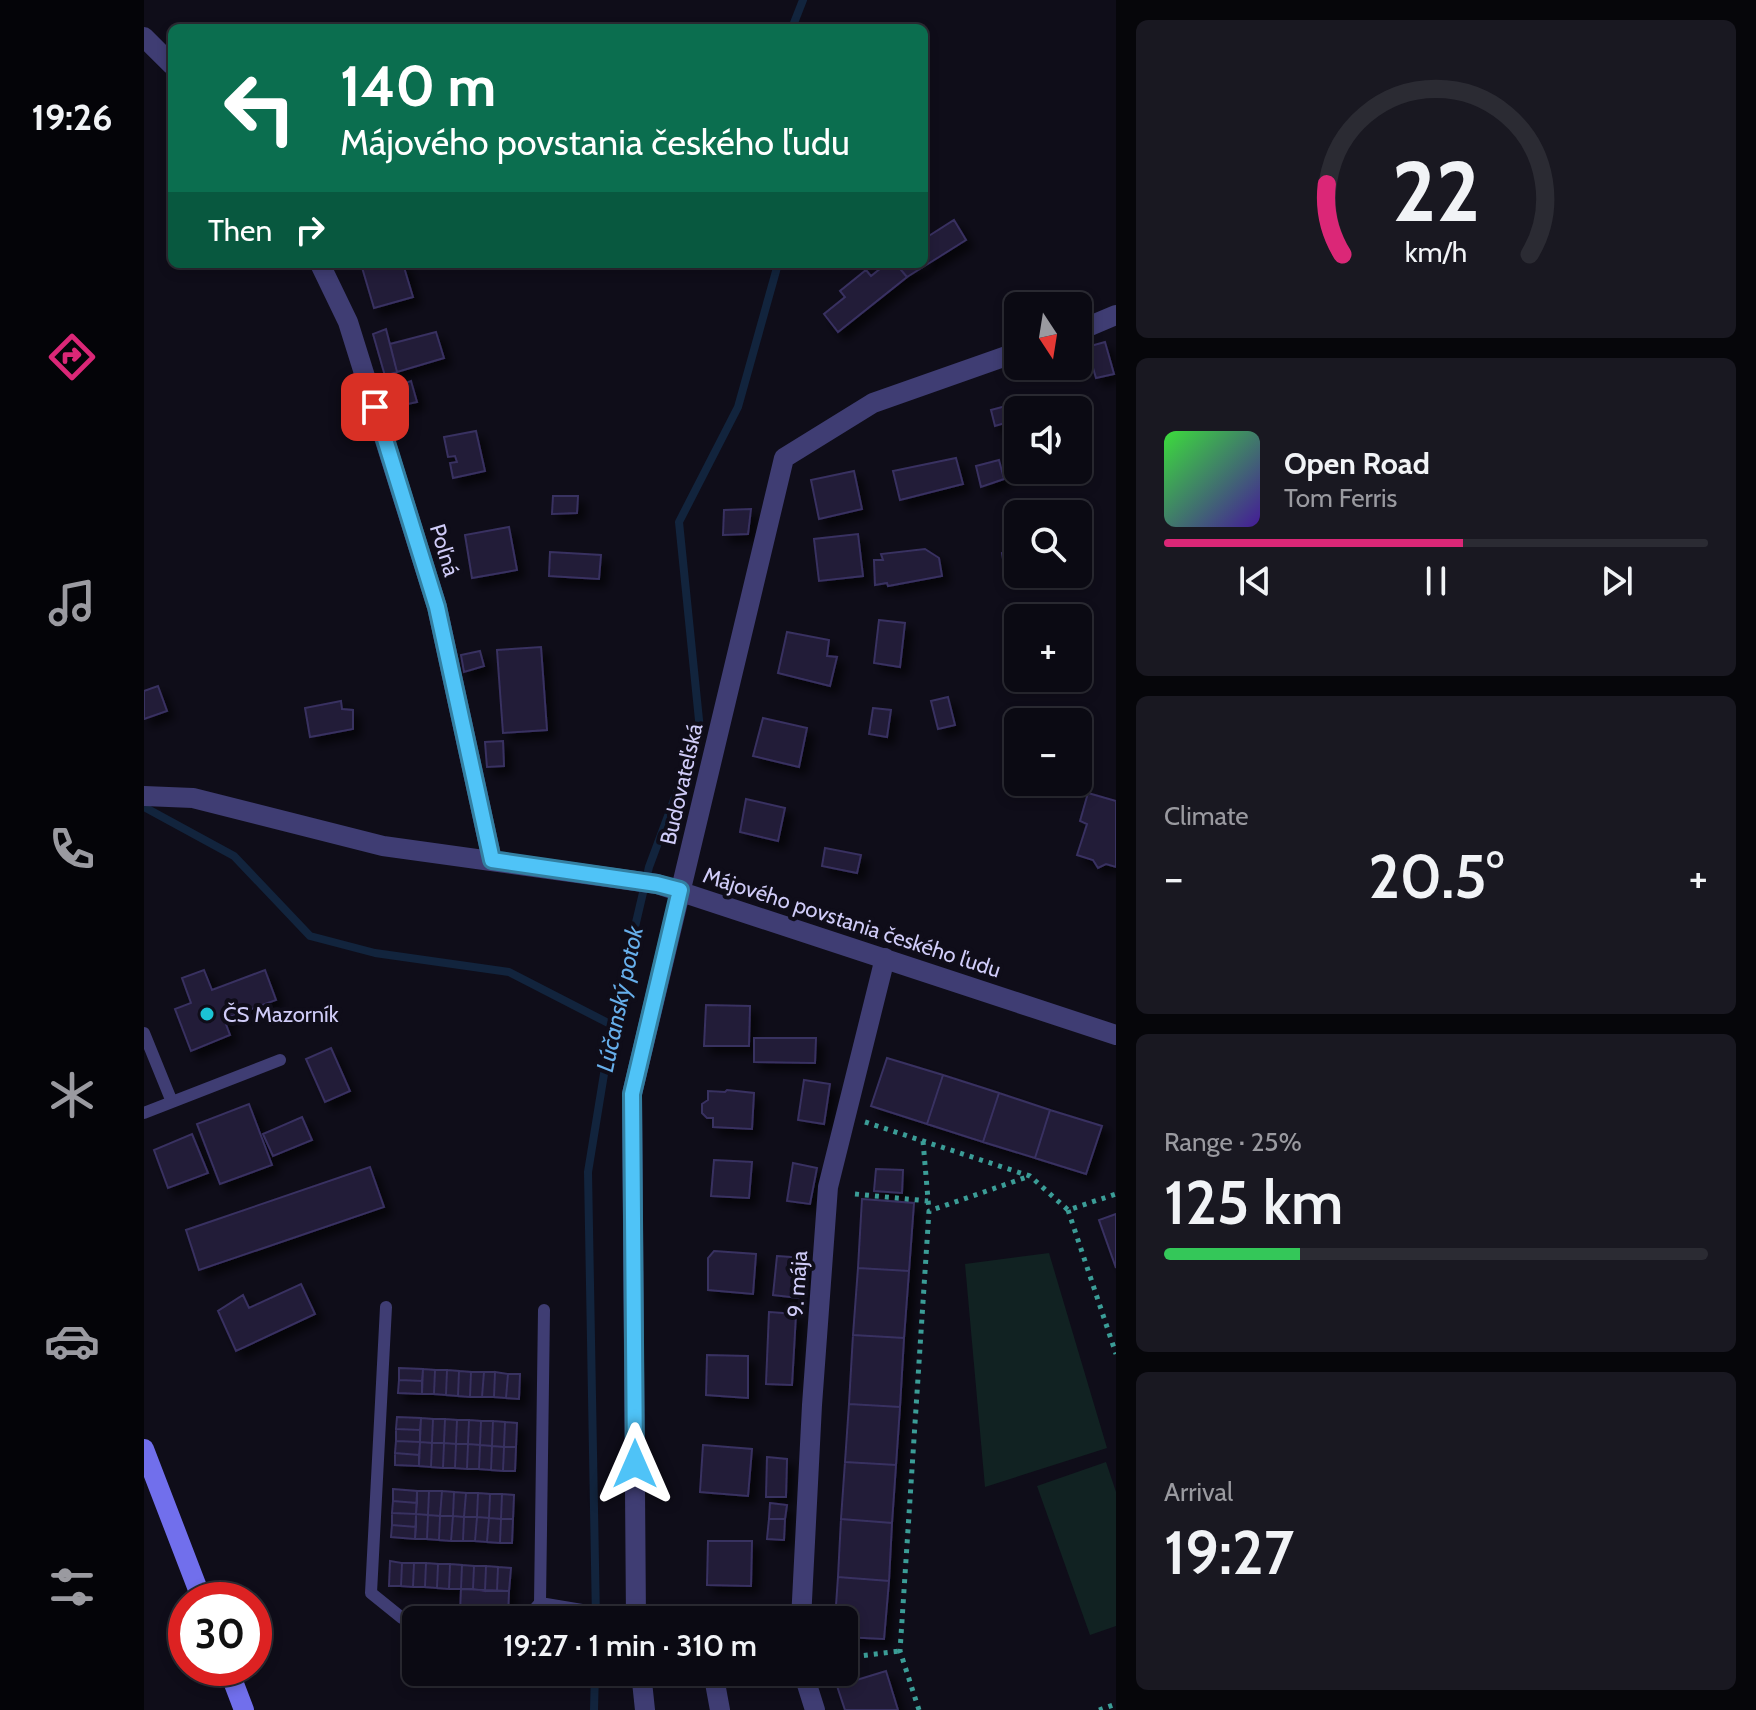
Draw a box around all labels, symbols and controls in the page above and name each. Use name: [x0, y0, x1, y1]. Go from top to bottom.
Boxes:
text: 140 m: [340, 52, 496, 120]
icon: left: [208, 56, 312, 160]
text: 19:26: [32, 95, 112, 139]
text: Májového povstania českého ľudu: [340, 120, 850, 164]
text: 22: [1392, 141, 1480, 242]
icon: right: [288, 208, 332, 252]
text: Then: [208, 212, 272, 249]
text: km/h: [1405, 234, 1467, 269]
north arrow: [1004, 292, 1092, 380]
map controls: [1004, 292, 1092, 796]
icon: directions: [44, 329, 100, 385]
pin: [341, 373, 409, 441]
icon: arrive: [353, 385, 397, 429]
button: sound: [1004, 396, 1092, 484]
text: Open Road: [1284, 445, 1430, 482]
text: Tom Ferris: [1284, 482, 1397, 514]
button: search: [1004, 500, 1092, 588]
street label: Poľná: [424, 521, 465, 580]
icon: previous: [1233, 559, 1277, 603]
icon: pause: [1414, 559, 1458, 603]
icon: next: [1595, 559, 1639, 603]
icon: music: [44, 575, 100, 631]
button: +: [1004, 604, 1092, 692]
button: −: [1004, 708, 1092, 796]
street label: Budovateľská: [654, 720, 709, 847]
text: Climate: [1164, 800, 1249, 832]
icon: phone: [44, 821, 100, 877]
text: 20.5°: [1368, 840, 1504, 913]
text: −: [1164, 851, 1183, 904]
text: +: [1689, 851, 1708, 904]
street label: Májového povstania českého ľudu: [700, 862, 1004, 983]
water label: Lúčanský potok: [590, 923, 649, 1074]
place label: ČS Mazorník: [223, 1001, 339, 1028]
marker: ČS Mazorník: [198, 1005, 216, 1023]
icon: climate: [44, 1067, 100, 1123]
text: Range · 25%: [1164, 1126, 1302, 1158]
text: 125 km: [1164, 1166, 1343, 1239]
street label: 9. mája: [782, 1249, 813, 1318]
icon: car: [44, 1313, 100, 1369]
position arrow: [593, 1422, 677, 1506]
text: Arrival: [1164, 1476, 1233, 1508]
text: 19:27: [1164, 1516, 1294, 1589]
icon: filters: [44, 1559, 100, 1615]
speed limit sign: 30: [168, 1582, 272, 1686]
text: 19:27 · 1 min · 310 m: [503, 1627, 757, 1664]

